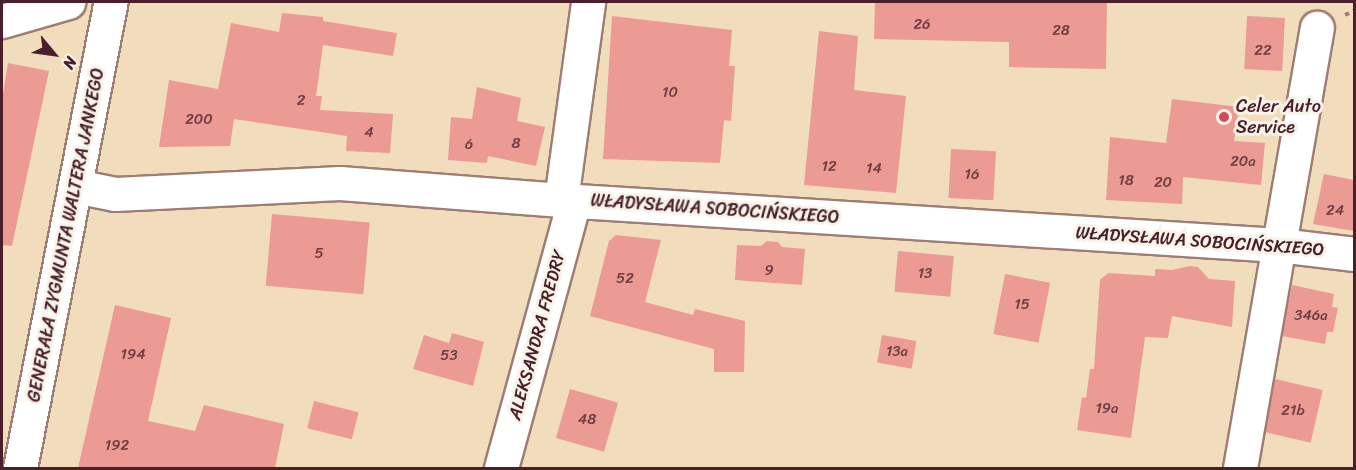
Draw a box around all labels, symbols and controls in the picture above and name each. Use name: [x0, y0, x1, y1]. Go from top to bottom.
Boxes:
house number: 26: [913, 16, 931, 34]
house number: 28: [1052, 22, 1070, 40]
north arrow: [24, 24, 84, 84]
house number: 22: [1254, 42, 1272, 60]
text: N: [55, 51, 86, 75]
street label: GENERAŁA ZYGMUNTA WALTERA JANKEGO: [23, 66, 109, 404]
house number: 10: [662, 84, 678, 102]
house number: 2: [297, 92, 305, 110]
place label: Celer Auto Service: [1236, 96, 1321, 138]
marker: Celer Auto Service: [1217, 110, 1231, 124]
house number: 200: [185, 111, 213, 129]
house number: 4: [364, 124, 374, 142]
house number: 8: [511, 135, 521, 153]
house number: 6: [465, 136, 473, 154]
house number: 20a: [1230, 153, 1256, 171]
house number: 12: [821, 158, 837, 176]
house number: 14: [866, 160, 882, 178]
house number: 16: [965, 166, 979, 184]
house number: 18: [1118, 172, 1134, 190]
house number: 20: [1154, 174, 1172, 192]
street label: WŁADYSŁAWA SOBOCIŃSKIEGO: [588, 189, 842, 229]
house number: 24: [1326, 202, 1344, 220]
street label: WŁADYSŁAWA SOBOCIŃSKIEGO: [1073, 221, 1327, 261]
house number: 5: [314, 245, 324, 263]
street label: ALEKSANDRA FREDRY: [504, 248, 570, 422]
house number: 9: [764, 262, 774, 280]
house number: 13: [918, 265, 932, 283]
house number: 52: [616, 270, 634, 288]
house number: 15: [1014, 296, 1030, 314]
house number: 346a: [1294, 307, 1328, 325]
house number: 13a: [886, 343, 908, 361]
house number: 194: [120, 346, 146, 364]
house number: 53: [440, 347, 458, 365]
house number: 19a: [1095, 400, 1119, 418]
house number: 21b: [1281, 402, 1305, 420]
house number: 48: [578, 411, 596, 429]
house number: 192: [105, 437, 129, 455]

